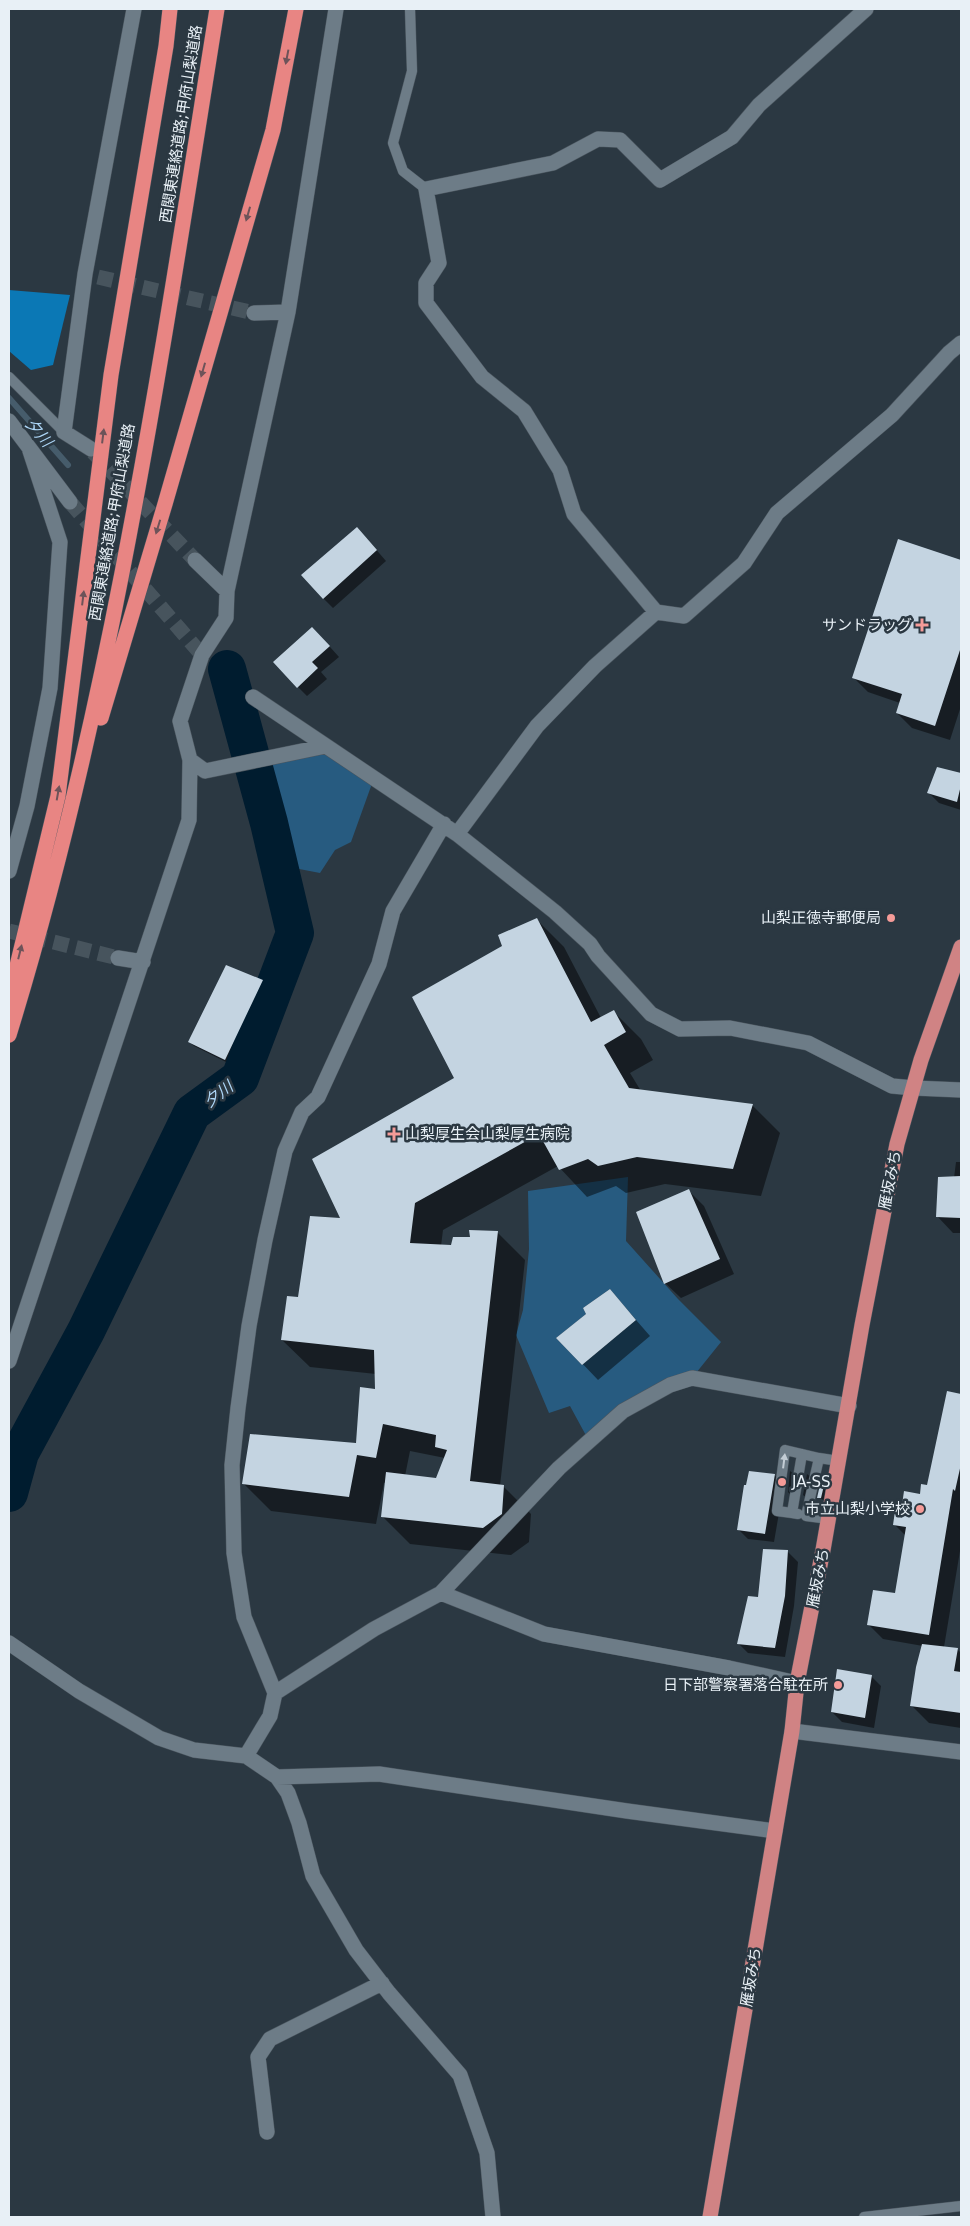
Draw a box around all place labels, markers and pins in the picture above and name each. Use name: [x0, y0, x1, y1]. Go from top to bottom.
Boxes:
place label: サンドラッグ: [822, 616, 912, 634]
marker: サンドラッグ: [916, 619, 928, 631]
place label: 山梨正徳寺郵便局: [761, 909, 881, 927]
marker: 山梨正徳寺郵便局: [885, 912, 897, 924]
place label: 山梨厚生会山梨厚生病院: [405, 1125, 570, 1143]
marker: 山梨厚生会山梨厚生病院: [387, 1127, 401, 1141]
place label: JA-SS: [791, 1473, 831, 1491]
marker: JA-SS: [776, 1476, 788, 1488]
place label: 市立山梨小学校: [805, 1500, 910, 1518]
marker: 市立山梨小学校: [914, 1503, 926, 1515]
place label: 日下部警察署落合駐在所: [663, 1676, 828, 1694]
marker: 日下部警察署落合駐在所: [832, 1679, 844, 1691]

